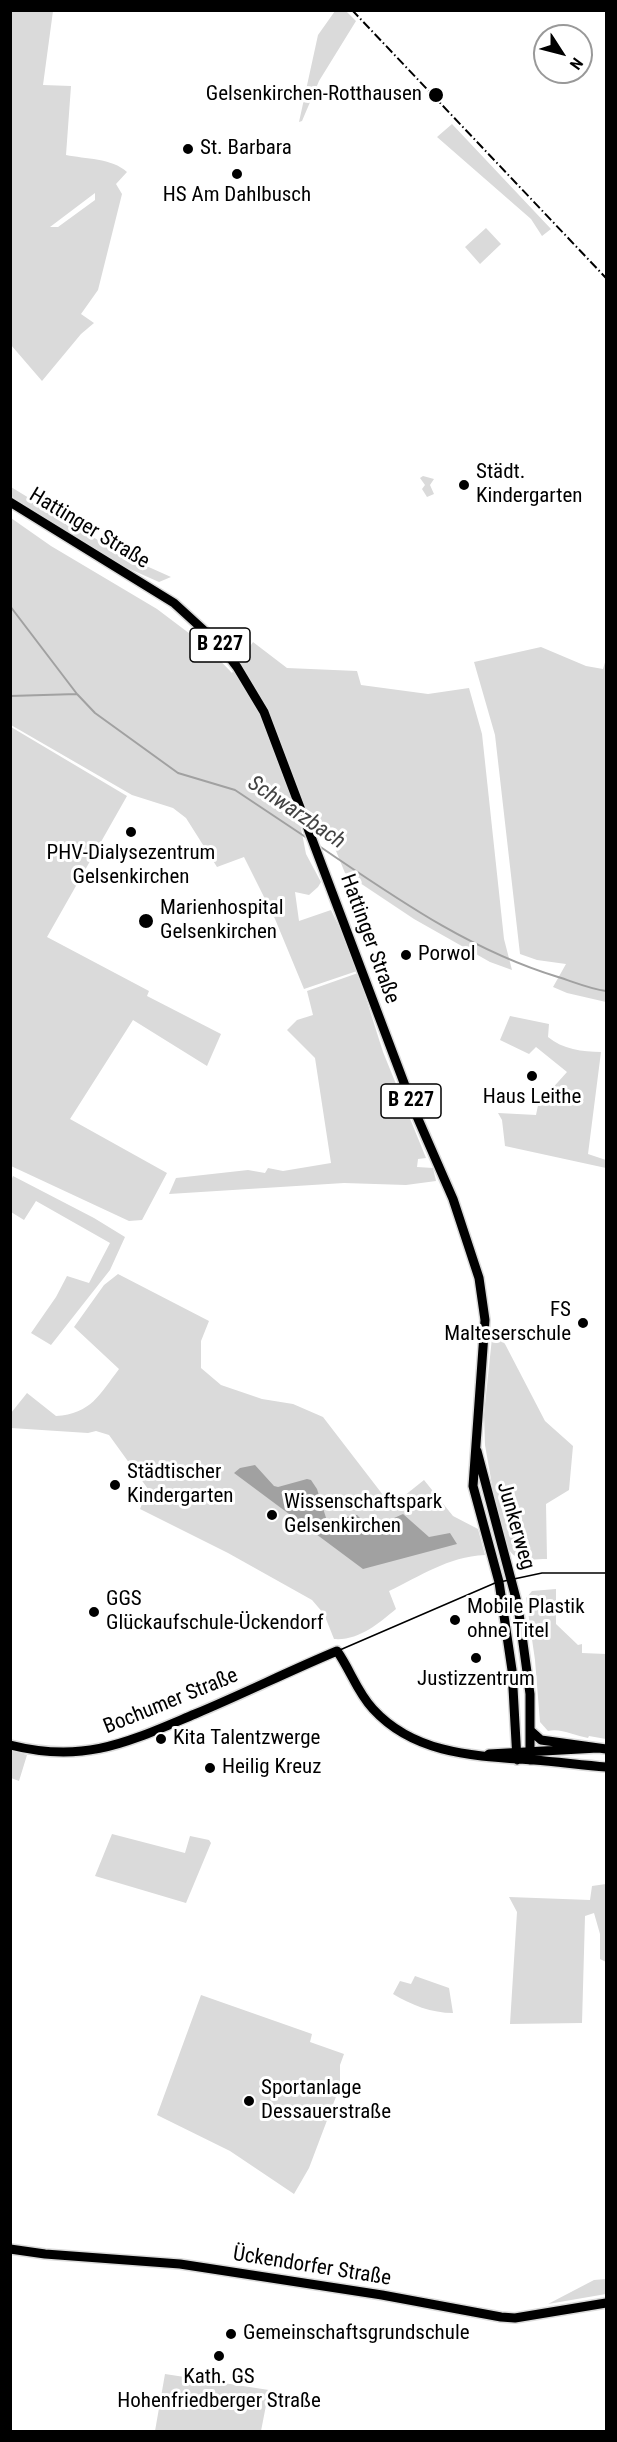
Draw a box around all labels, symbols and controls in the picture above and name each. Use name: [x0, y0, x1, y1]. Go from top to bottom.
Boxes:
north arrow: [533, 24, 593, 84]
text: N: [566, 54, 587, 73]
place label: Gelsenkirchen-Rotthausen: [206, 82, 422, 108]
marker: Gelsenkirchen-Rotthausen: [427, 86, 445, 104]
place label: St. Barbara: [200, 136, 292, 162]
marker: St. Barbara: [181, 142, 195, 156]
marker: HS Am Dahlbusch: [230, 167, 244, 181]
place label: HS Am Dahlbusch: [163, 183, 311, 209]
place label: Städt. Kindergarten: [476, 460, 582, 510]
marker: Städt. Kindergarten: [457, 478, 471, 492]
street label: Hattinger Straße: [24, 483, 154, 575]
road number: B 227: [190, 628, 250, 662]
water label: Schwarzbach: [242, 771, 350, 855]
marker: PHV-Dialysezentrum Gelsenkirchen: [124, 825, 138, 839]
place label: PHV-Dialysezentrum Gelsenkirchen: [47, 841, 215, 891]
street label: Hattinger Straße: [334, 871, 404, 1007]
place label: Marienhospital Gelsenkirchen: [160, 896, 284, 946]
marker: Marienhospital Gelsenkirchen: [137, 912, 155, 930]
place label: Porwol: [418, 942, 476, 968]
marker: Porwol: [399, 948, 413, 962]
marker: Haus Leithe: [525, 1069, 539, 1083]
road number: B 227: [381, 1084, 441, 1118]
place label: Haus Leithe: [483, 1085, 581, 1111]
place label: FS Malteserschule: [444, 1298, 571, 1348]
marker: FS Malteserschule: [576, 1316, 590, 1330]
place label: Städtischer Kindergarten: [127, 1460, 233, 1510]
marker: Städtischer Kindergarten: [108, 1478, 122, 1492]
street label: Junkerweg: [490, 1479, 540, 1573]
place label: Wissenschaftspark Gelsenkirchen: [284, 1490, 442, 1540]
marker: Wissenschaftspark Gelsenkirchen: [265, 1508, 279, 1522]
place label: GGS Glückaufschule-Ückendorf: [106, 1587, 324, 1637]
place label: Mobile Plastik ohne Titel: [467, 1595, 585, 1645]
marker: GGS Glückaufschule-Ückendorf: [87, 1605, 101, 1619]
marker: Mobile Plastik ohne Titel: [448, 1613, 462, 1627]
marker: Justizzentrum: [469, 1651, 483, 1665]
street label: Bochumer Straße: [100, 1664, 242, 1740]
place label: Justizzentrum: [417, 1667, 535, 1693]
place label: Kita Talentzwerge: [173, 1726, 320, 1752]
marker: Kita Talentzwerge: [154, 1732, 168, 1746]
place label: Heilig Kreuz: [222, 1755, 321, 1781]
marker: Heilig Kreuz: [203, 1761, 217, 1775]
place label: Sportanlage Dessauerstraße: [261, 2076, 391, 2126]
marker: Sportanlage Dessauerstraße: [242, 2094, 256, 2108]
street label: Ückendorfer Straße: [231, 2242, 393, 2292]
place label: Gemeinschaftsgrundschule: [243, 2321, 470, 2347]
marker: Gemeinschaftsgrundschule: [224, 2327, 238, 2341]
marker: Kath. GS Hohenfriedberger Straße: [212, 2349, 226, 2363]
place label: Kath. GS Hohenfriedberger Straße: [117, 2365, 321, 2415]

